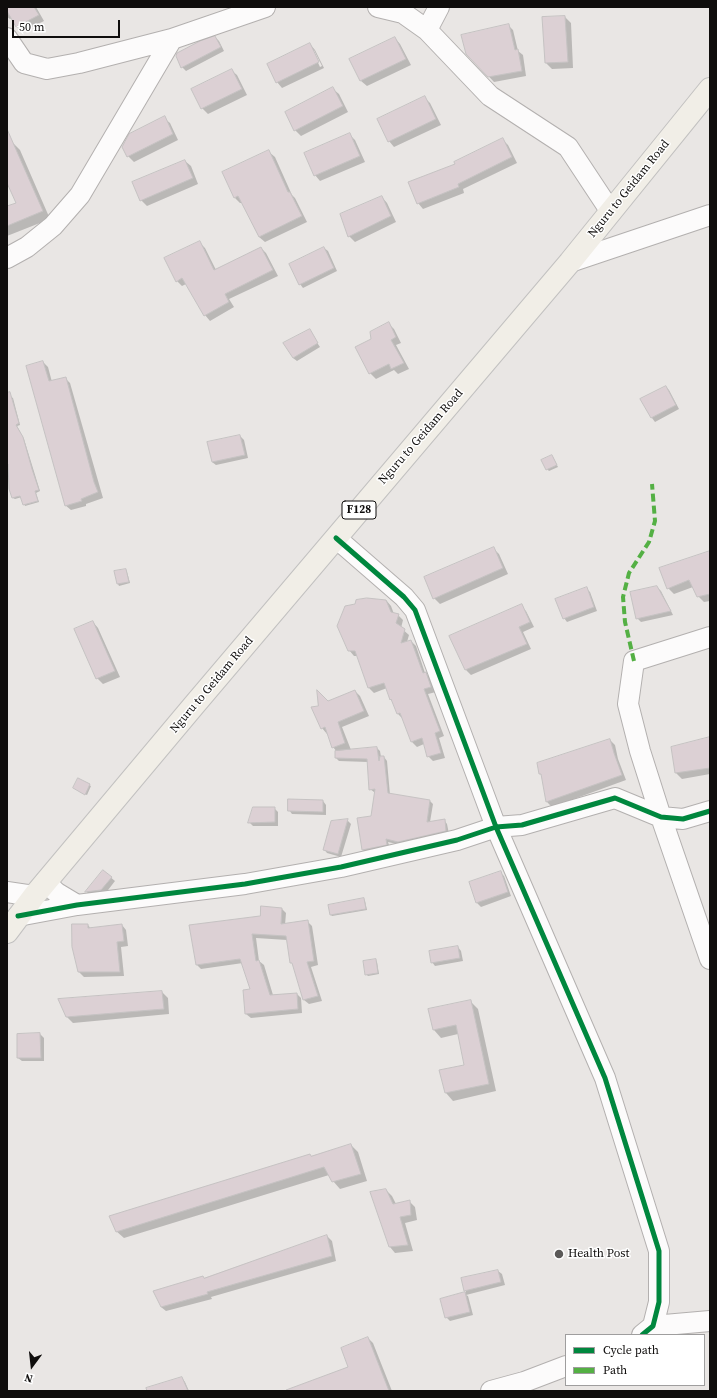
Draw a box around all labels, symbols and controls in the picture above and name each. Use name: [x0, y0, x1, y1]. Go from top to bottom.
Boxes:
scale bar: [14, 12, 122, 38]
text: 50 m: [19, 19, 45, 35]
street label: Nguru to Geidam Road: [585, 137, 673, 241]
street label: Nguru to Geidam Road: [376, 386, 466, 488]
road number: F128: [342, 501, 376, 519]
street label: Nguru to Geidam Road: [167, 634, 257, 736]
place label: Health Post: [568, 1247, 629, 1261]
marker: Health Post: [553, 1248, 565, 1260]
legend: [565, 1334, 705, 1386]
text: Cycle path: [603, 1342, 659, 1358]
north arrow: [12, 1346, 52, 1386]
text: Path: [603, 1362, 627, 1378]
text: N: [23, 1370, 35, 1386]

